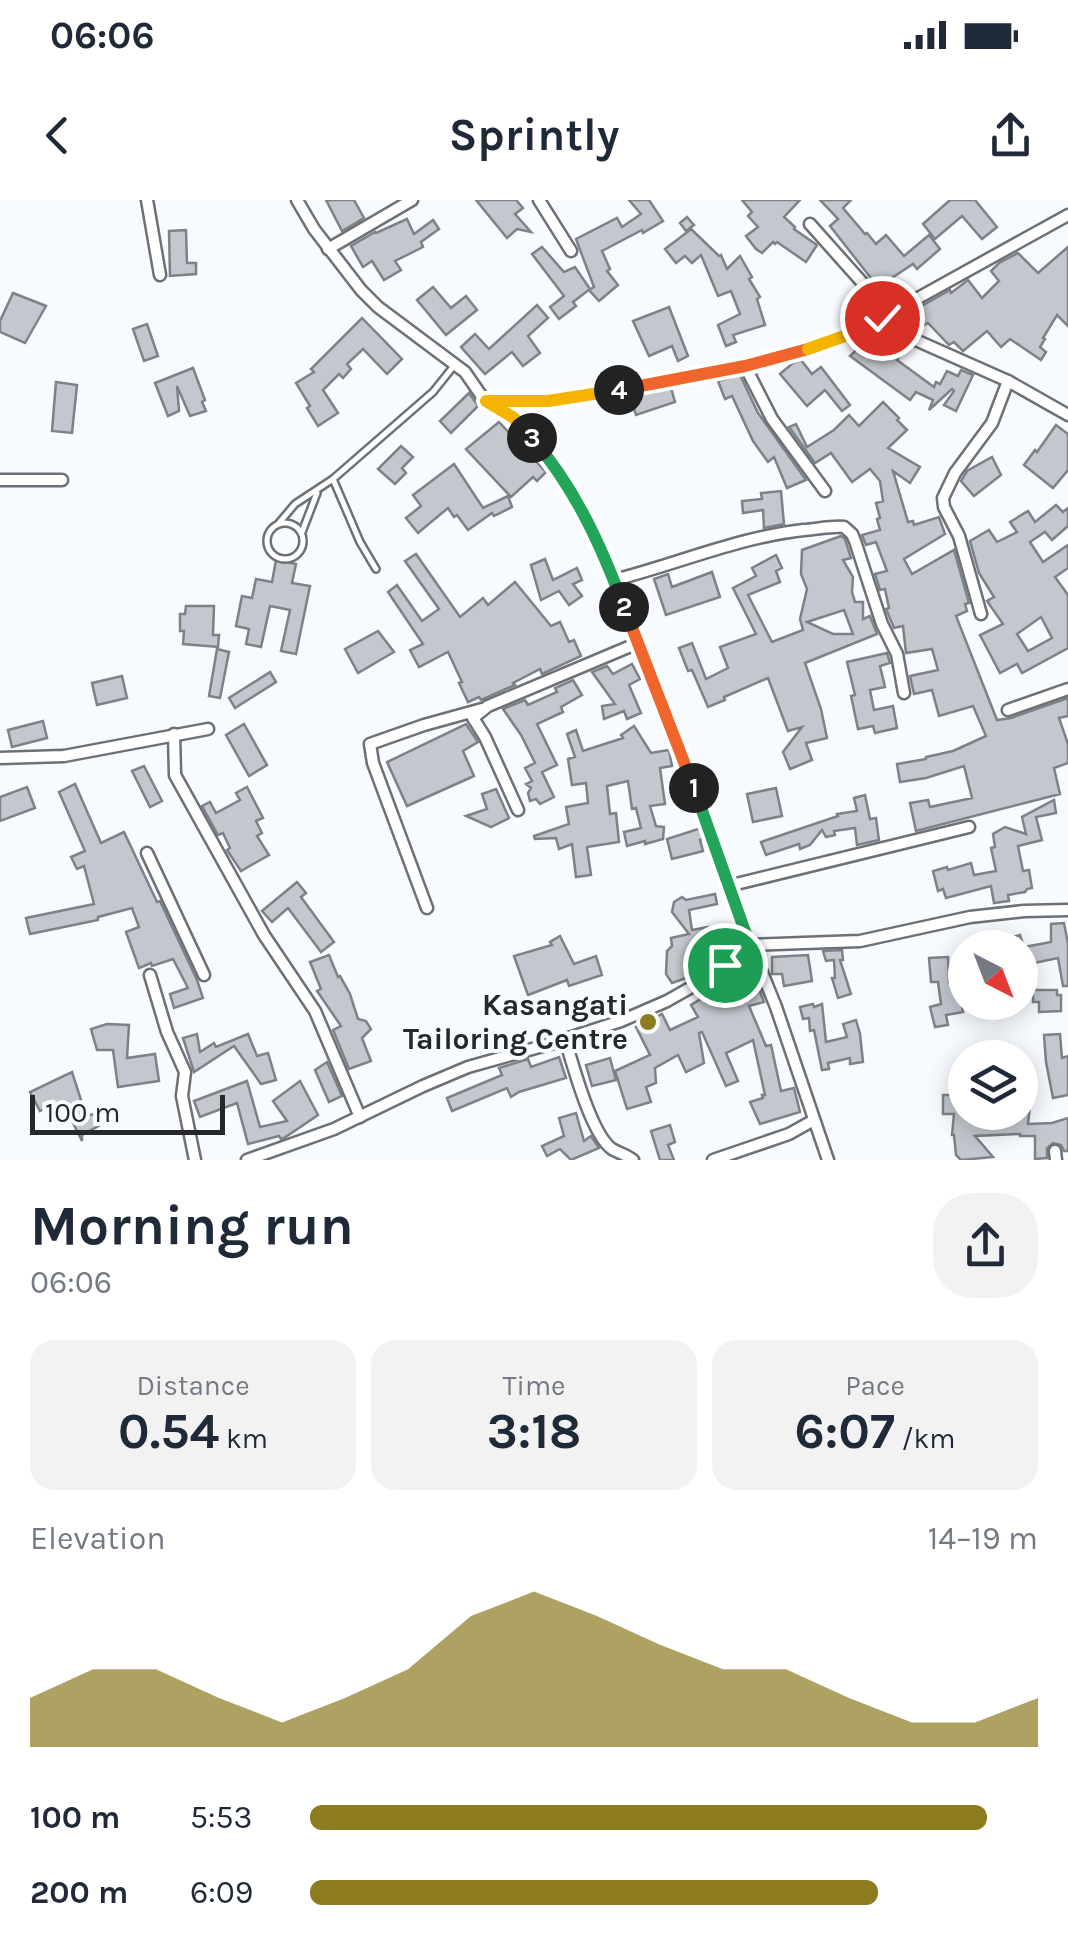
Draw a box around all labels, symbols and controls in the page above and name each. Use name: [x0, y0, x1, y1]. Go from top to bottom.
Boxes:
text: 06:06: [50, 13, 154, 58]
icon: back: [30, 108, 85, 163]
icon: share: [983, 108, 1038, 163]
text: Sprintly: [449, 109, 619, 161]
pin: [840, 276, 925, 361]
icon: check: [855, 291, 910, 346]
pin: 4: [594, 365, 644, 415]
text: 4: [611, 373, 627, 406]
pin: 3: [507, 413, 557, 463]
text: 3: [523, 421, 541, 454]
pin: 2: [599, 582, 649, 632]
text: 2: [616, 590, 632, 623]
pin: 1: [669, 763, 719, 813]
text: 1: [689, 771, 699, 804]
pin: [683, 923, 768, 1008]
north arrow: [948, 930, 1038, 1020]
map controls: [948, 930, 1038, 1130]
icon: arrive: [698, 938, 753, 993]
place label: Kasangati Tailoring Centre: [403, 987, 628, 1057]
marker: Kasangati Tailoring Centre: [637, 1011, 659, 1033]
button: layers: [948, 1040, 1038, 1130]
scale bar: [30, 1090, 225, 1134]
text: 100 m: [45, 1096, 120, 1129]
button: share: [933, 1193, 1038, 1298]
text: Morning run: [30, 1194, 354, 1258]
text: 06:06: [30, 1264, 112, 1301]
text: Distance: [136, 1369, 250, 1402]
text: Time: [503, 1369, 565, 1402]
text: Pace: [845, 1369, 905, 1402]
text: 0.54: [118, 1402, 219, 1461]
text: 3:18: [487, 1402, 581, 1461]
text: 6:07: [794, 1402, 895, 1461]
text: km: [219, 1422, 268, 1455]
text: /km: [895, 1422, 956, 1455]
text: Elevation: [30, 1520, 165, 1557]
text: 14–19 m: [928, 1520, 1038, 1557]
text: 100 m: [30, 1799, 120, 1836]
text: 5:53: [190, 1799, 252, 1836]
text: 200 m: [30, 1874, 128, 1911]
text: 6:09: [190, 1874, 253, 1911]

